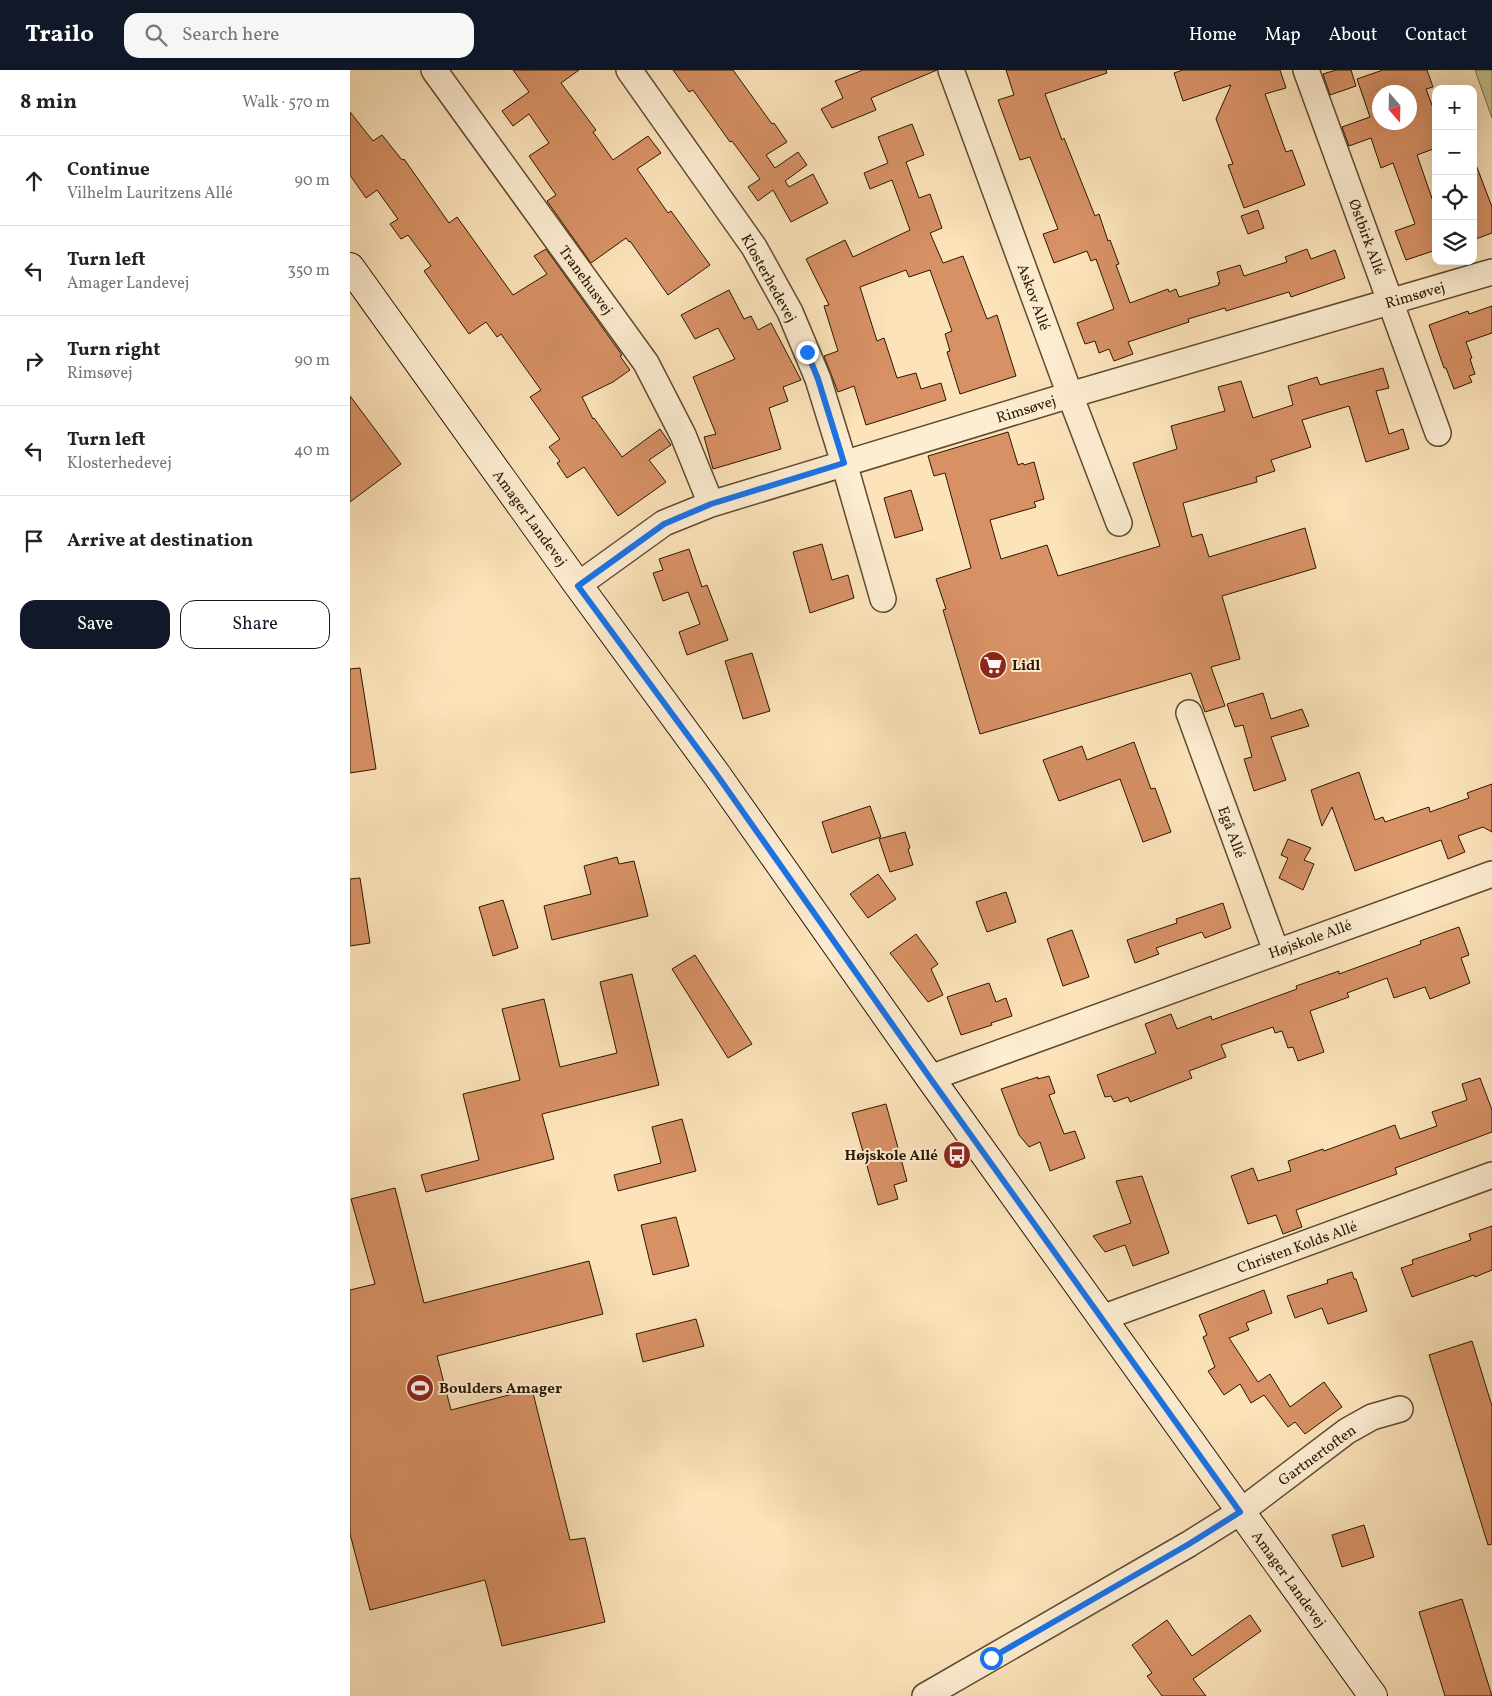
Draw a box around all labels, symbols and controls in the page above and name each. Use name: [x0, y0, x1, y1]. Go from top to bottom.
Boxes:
search box: [124, 13, 474, 58]
text: Trailo: [25, 18, 94, 52]
icon: search: [142, 21, 170, 49]
text: Search here: [182, 22, 279, 48]
text: Home: [1189, 23, 1237, 48]
text: Map: [1265, 23, 1301, 48]
text: About: [1329, 23, 1377, 48]
text: Contact: [1405, 23, 1467, 48]
north arrow: [1372, 85, 1417, 130]
map controls: [1432, 85, 1477, 265]
button: +: [1432, 85, 1477, 130]
text: 8 min: [20, 88, 77, 117]
text: Walk · 570 m: [242, 92, 330, 114]
button: −: [1432, 130, 1477, 175]
text: Continue: [67, 157, 150, 183]
icon: ahead: [20, 167, 48, 195]
text: 90 m: [294, 170, 330, 192]
button: locate: [1432, 175, 1477, 220]
text: Vilhelm Lauritzens Allé: [67, 183, 233, 205]
street label: Østbirk Allé: [1342, 197, 1389, 278]
button: layers: [1432, 220, 1477, 265]
street label: Klosterhedevej: [735, 231, 801, 327]
street label: Tranehusvej: [553, 242, 617, 320]
text: Turn left: [67, 247, 146, 273]
icon: left: [20, 257, 48, 285]
text: 350 m: [287, 260, 330, 282]
street label: Askov Allé: [1011, 261, 1054, 334]
text: Amager Landevej: [67, 273, 189, 295]
street label: Rimsøvej: [1383, 278, 1448, 315]
text: Turn right: [67, 337, 160, 363]
route end: [796, 341, 819, 364]
icon: right: [20, 347, 48, 375]
text: 90 m: [294, 350, 330, 372]
text: Rimsøvej: [67, 363, 133, 385]
street label: Rimsøvej: [994, 391, 1059, 429]
text: Turn left: [67, 427, 146, 453]
icon: left: [20, 437, 48, 465]
text: 40 m: [294, 440, 330, 462]
text: Klosterhedevej: [67, 453, 172, 475]
street label: Amager Landevej: [487, 466, 571, 571]
icon: arrive: [20, 527, 48, 555]
text: Arrive at destination: [67, 528, 253, 554]
button: Save: [20, 600, 170, 649]
button: Share: [180, 600, 330, 649]
supermarket icon: Lidl: [978, 650, 1008, 680]
place label: Lidl: [1012, 656, 1040, 677]
street label: Egå Allé: [1212, 804, 1250, 861]
street label: Højskole Allé: [1266, 916, 1355, 965]
bus stop icon: Højskole Allé: [942, 1140, 972, 1170]
place label: Højskole Allé: [844, 1146, 938, 1167]
street label: Christen Kolds Allé: [1234, 1217, 1361, 1280]
sports icon: Boulders Amager: [405, 1373, 435, 1403]
place label: Boulders Amager: [439, 1379, 562, 1400]
street label: Gartnertoften: [1275, 1421, 1361, 1492]
street label: Amager Landevej: [1246, 1527, 1330, 1632]
route start: [980, 1647, 1003, 1670]

